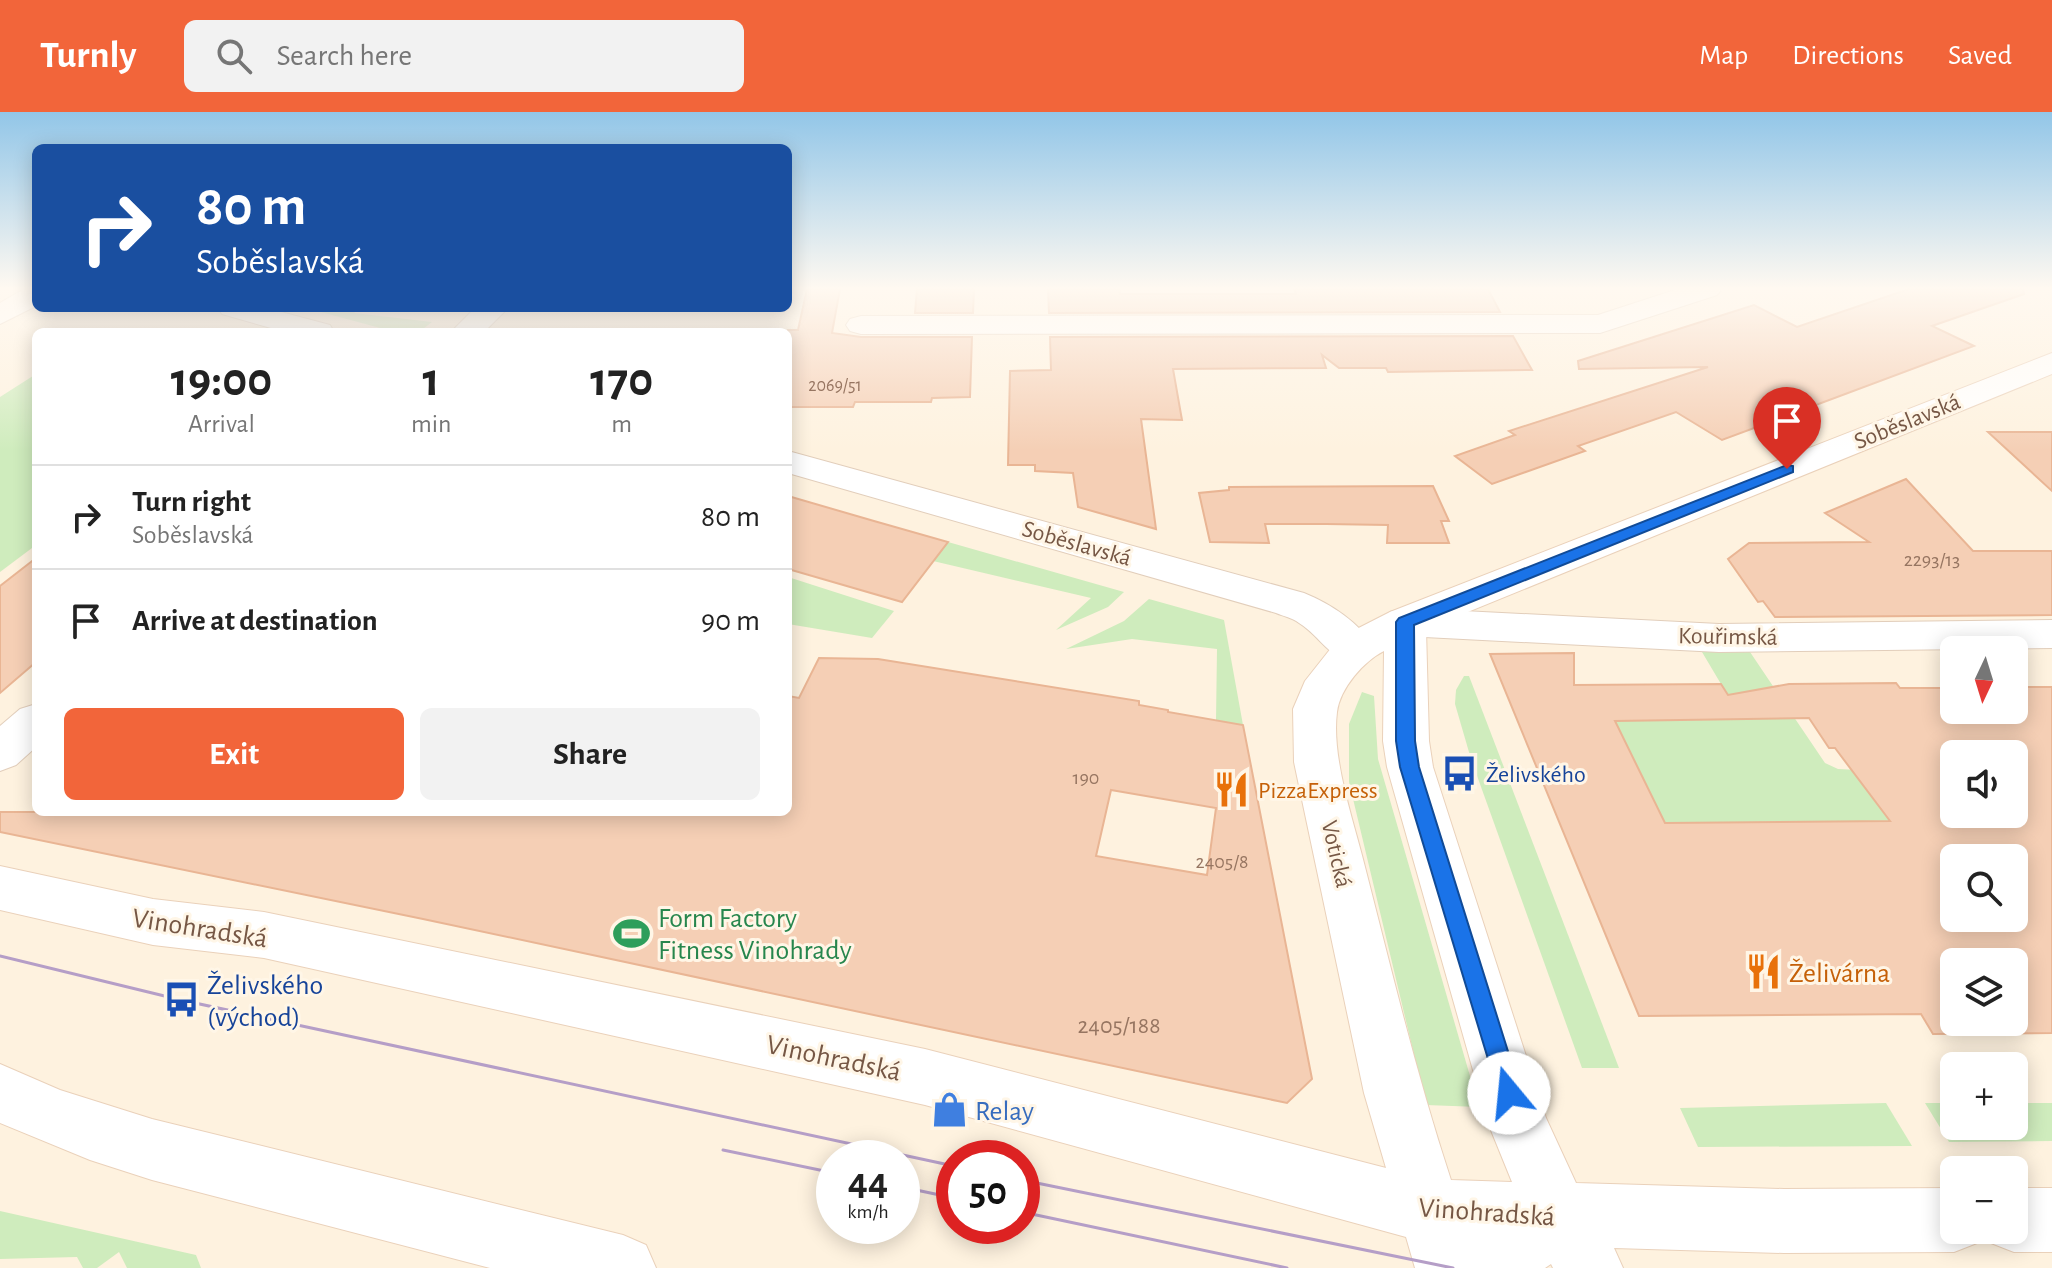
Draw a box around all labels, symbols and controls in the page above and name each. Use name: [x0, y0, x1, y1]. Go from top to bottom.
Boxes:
search box: [184, 20, 744, 92]
icon: search: [212, 34, 256, 78]
text: Turnly: [40, 37, 136, 75]
text: Search here: [276, 41, 412, 71]
text: Map: [1699, 42, 1748, 70]
text: Directions: [1792, 42, 1904, 70]
text: Saved: [1948, 42, 2012, 70]
icon: right: [64, 176, 168, 280]
text: 80 m: [196, 179, 306, 235]
text: Soběslavská: [196, 244, 364, 280]
text: 19:00: [171, 357, 272, 405]
text: 1: [423, 357, 440, 405]
text: 170: [590, 357, 653, 405]
house number: 2069/51: [808, 377, 862, 395]
pin: [1753, 387, 1821, 469]
street label: Soběslavská: [1851, 390, 1964, 454]
icon: arrive: [1765, 399, 1809, 443]
text: Arrival: [188, 411, 255, 437]
text: min: [411, 411, 451, 437]
text: m: [611, 411, 632, 437]
text: Turn right: [132, 487, 251, 517]
icon: right: [64, 495, 108, 539]
text: 80 m: [701, 502, 760, 532]
street label: Soběslavská: [1019, 517, 1134, 571]
text: Soběslavská: [132, 522, 254, 548]
house number: 2293/13: [1904, 550, 1960, 570]
icon: arrive: [64, 599, 108, 643]
text: Arrive at destination: [132, 606, 378, 636]
text: 90 m: [701, 606, 760, 636]
street label: Kouřimská: [1678, 624, 1778, 650]
north arrow: [1940, 636, 2028, 724]
map controls: [1940, 636, 2028, 1244]
button: Exit: [64, 708, 404, 800]
button: Share: [420, 708, 760, 800]
button: sound: [1940, 740, 2028, 828]
bus stop icon: Želivského: [1441, 755, 1479, 793]
place label: Želivského: [1486, 762, 1586, 787]
house number: 190: [1073, 768, 1099, 788]
restaurant icon: PizzaExpress: [1213, 771, 1251, 809]
place label: PizzaExpress: [1258, 779, 1378, 803]
street label: Votická: [1317, 818, 1355, 890]
button: search: [1940, 844, 2028, 932]
house number: 2405/8: [1196, 852, 1248, 872]
street label: Vinohradská: [130, 904, 269, 954]
place label: Form Factory Fitness Vinohrady: [658, 905, 852, 965]
sports icon: Form Factory Fitness Vinohrady: [613, 914, 651, 952]
button: layers: [1940, 948, 2028, 1036]
restaurant icon: Želivárna: [1744, 953, 1782, 991]
place label: Želivárna: [1789, 958, 1890, 988]
place label: Želivského (východ): [207, 970, 323, 1032]
bus stop icon: Želivského (východ): [162, 981, 200, 1019]
house number: 2405/188: [1077, 1014, 1161, 1038]
street label: Vinohradská: [764, 1031, 903, 1087]
position arrow: [1467, 1051, 1551, 1135]
button: +: [1940, 1052, 2028, 1140]
shop icon: Relay: [930, 1091, 968, 1129]
place label: Relay: [975, 1098, 1034, 1126]
speed limit sign: 50: [936, 1140, 1040, 1244]
button: −: [1940, 1156, 2028, 1244]
text: 44: [848, 1162, 888, 1202]
street label: Vinohradská: [1418, 1194, 1556, 1232]
text: km/h: [847, 1202, 889, 1222]

